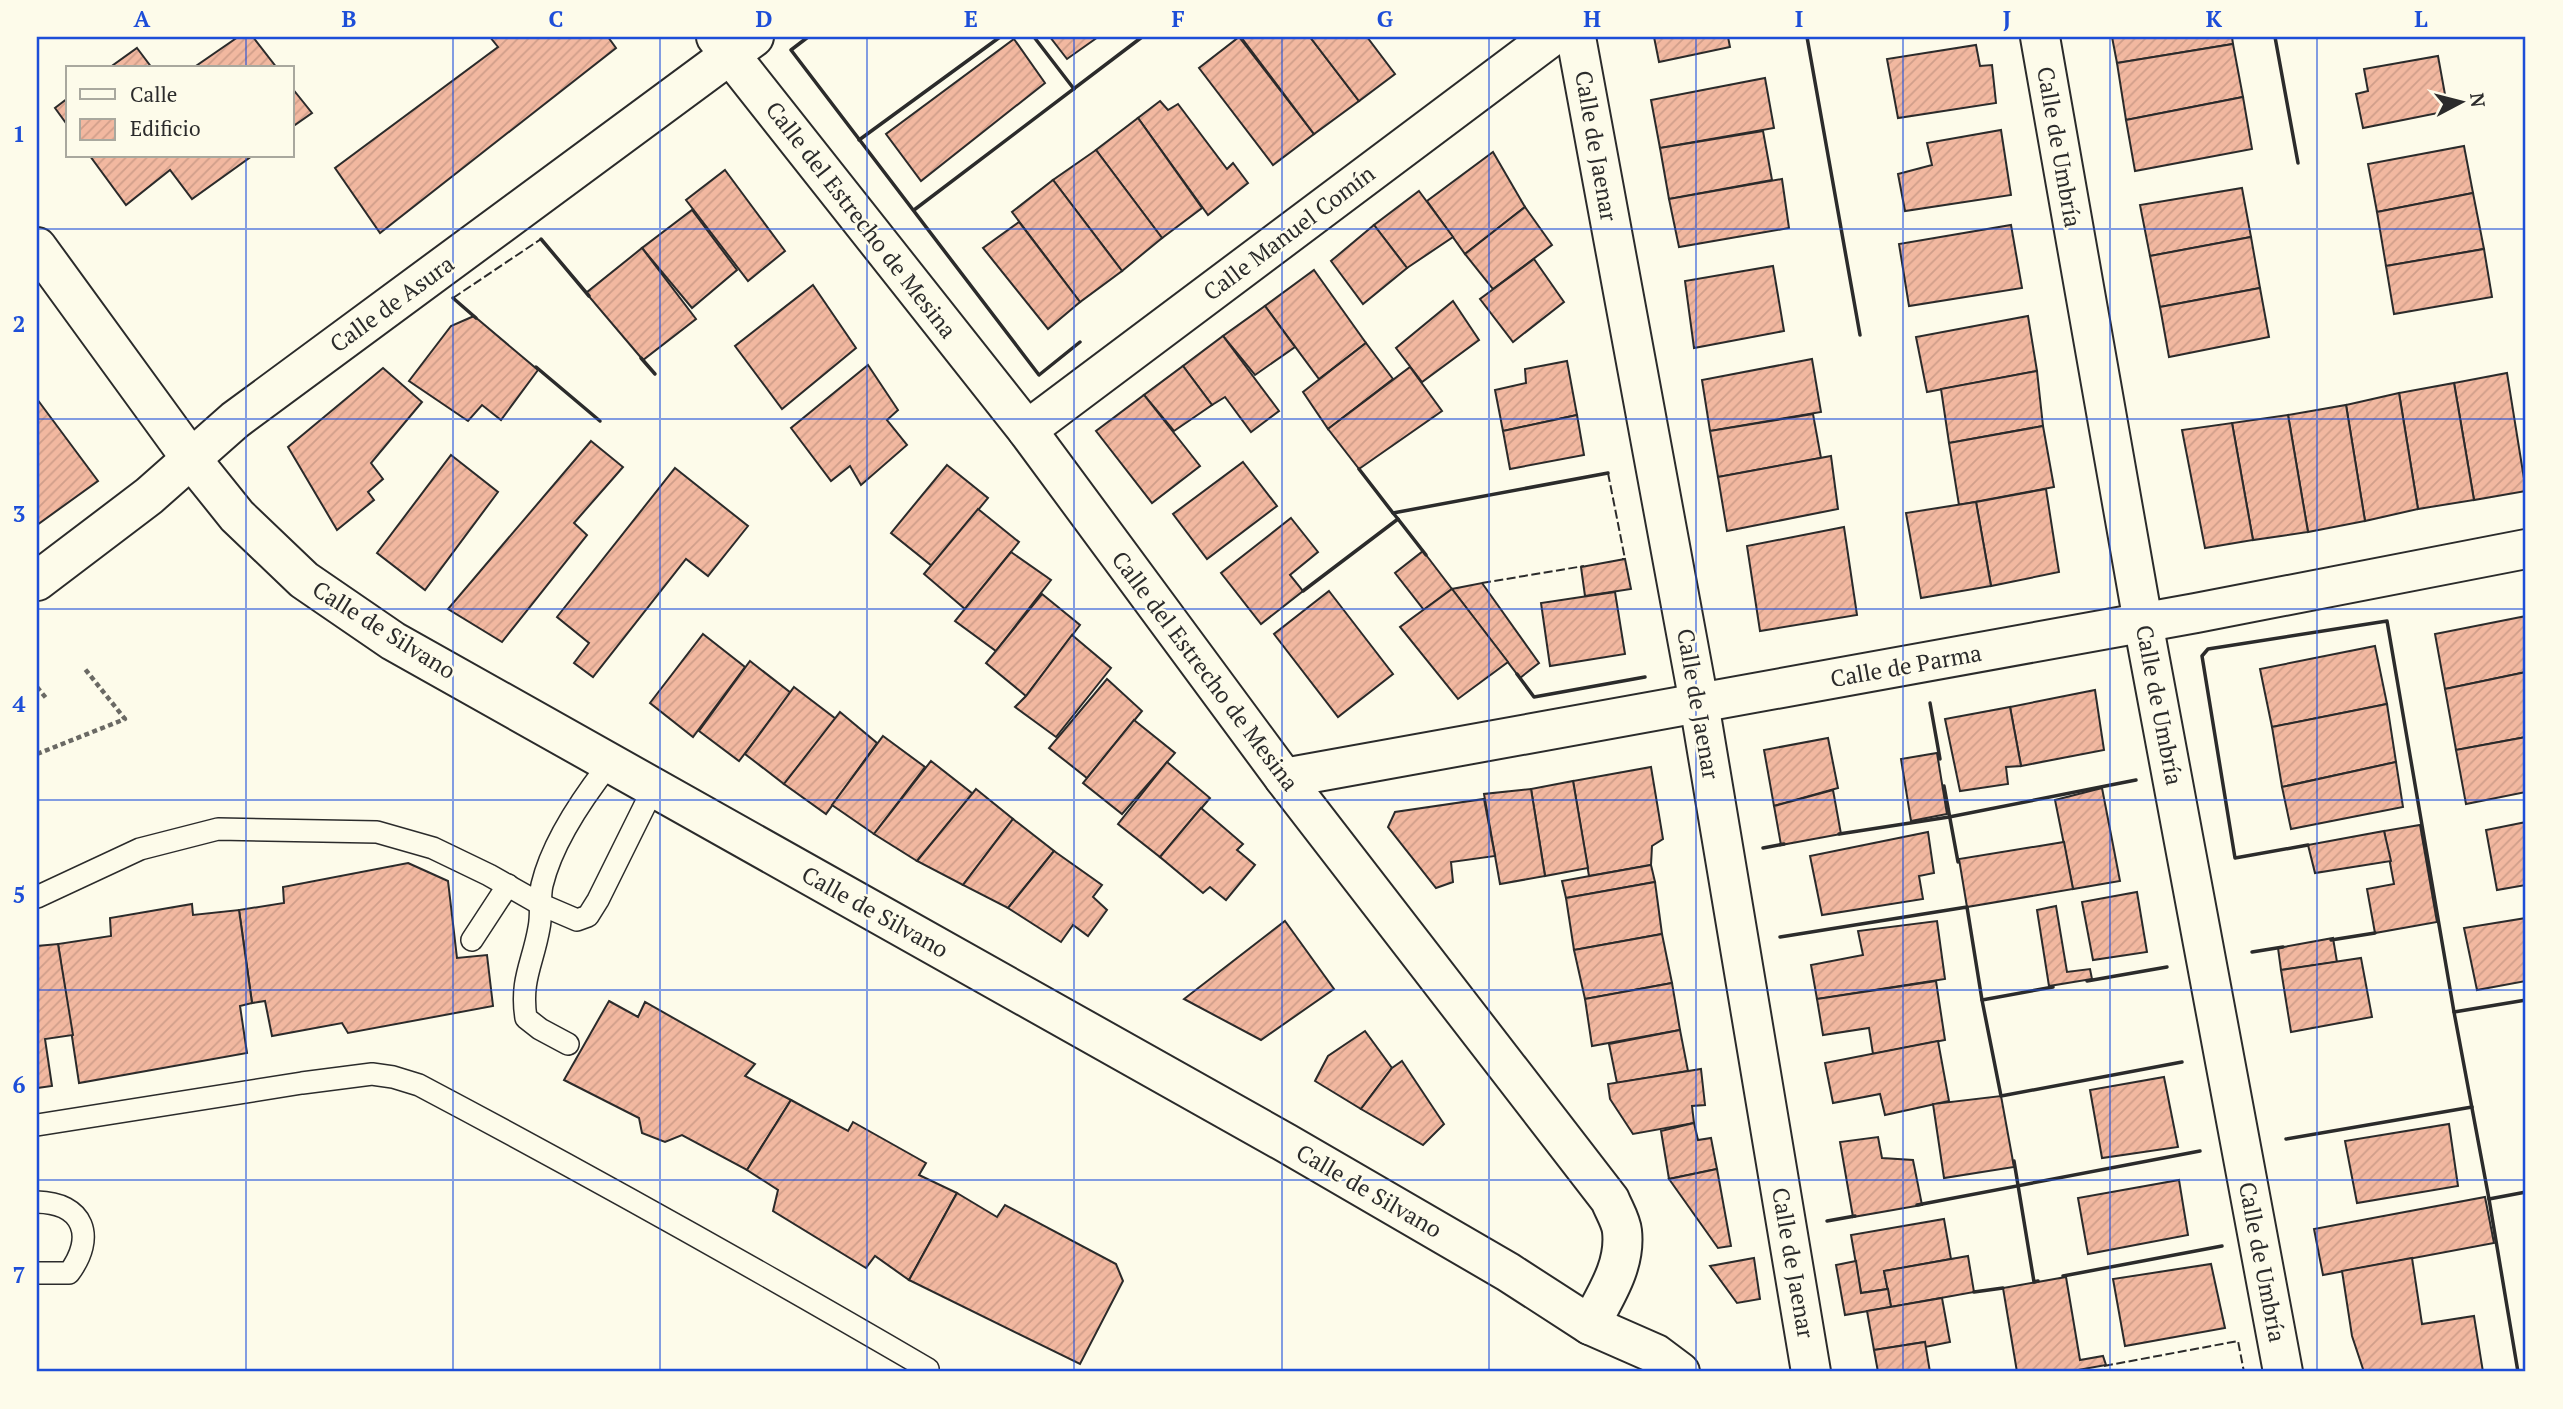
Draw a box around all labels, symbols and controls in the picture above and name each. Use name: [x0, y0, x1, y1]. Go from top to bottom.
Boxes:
text: A: [134, 3, 151, 34]
text: B: [342, 3, 357, 34]
text: C: [549, 3, 564, 34]
text: D: [756, 3, 773, 34]
text: E: [964, 3, 978, 34]
text: F: [1171, 3, 1185, 34]
text: G: [1377, 3, 1394, 34]
text: H: [1583, 3, 1601, 34]
text: I: [1795, 3, 1803, 34]
text: J: [2003, 3, 2011, 34]
text: K: [2206, 3, 2223, 34]
text: L: [2414, 3, 2428, 34]
street label: Calle de Umbría: [2030, 64, 2089, 230]
legend: [66, 66, 294, 158]
north arrow: [2426, 66, 2496, 136]
street label: Calle de Jaenar: [1568, 68, 1625, 224]
text: Calle: [130, 80, 177, 108]
text: N: [2465, 91, 2492, 109]
street label: Calle del Estrecho de Mesina: [759, 95, 964, 345]
text: Edificio: [130, 114, 201, 142]
text: 1: [13, 118, 26, 149]
street label: Calle Manuel Comín: [1197, 158, 1381, 307]
street label: Calle de Asura: [323, 248, 460, 359]
text: 2: [13, 308, 26, 339]
text: 3: [13, 498, 26, 529]
street label: Calle del Estrecho de Mesina: [1105, 544, 1306, 797]
street label: Calle de Silvano: [307, 573, 462, 686]
street label: Calle de Umbría: [2129, 622, 2190, 788]
street label: Calle de Jaenar: [1670, 626, 1727, 782]
street label: Calle de Parma: [1828, 637, 1984, 694]
text: 4: [13, 688, 26, 719]
street label: Calle de Silvano: [796, 858, 954, 965]
text: 5: [13, 879, 26, 910]
text: 6: [13, 1069, 26, 1100]
street label: Calle de Silvano: [1291, 1136, 1448, 1245]
street label: Calle de Umbría: [2232, 1179, 2293, 1345]
street label: Calle de Jaenar: [1765, 1185, 1822, 1341]
text: 7: [13, 1259, 26, 1290]

